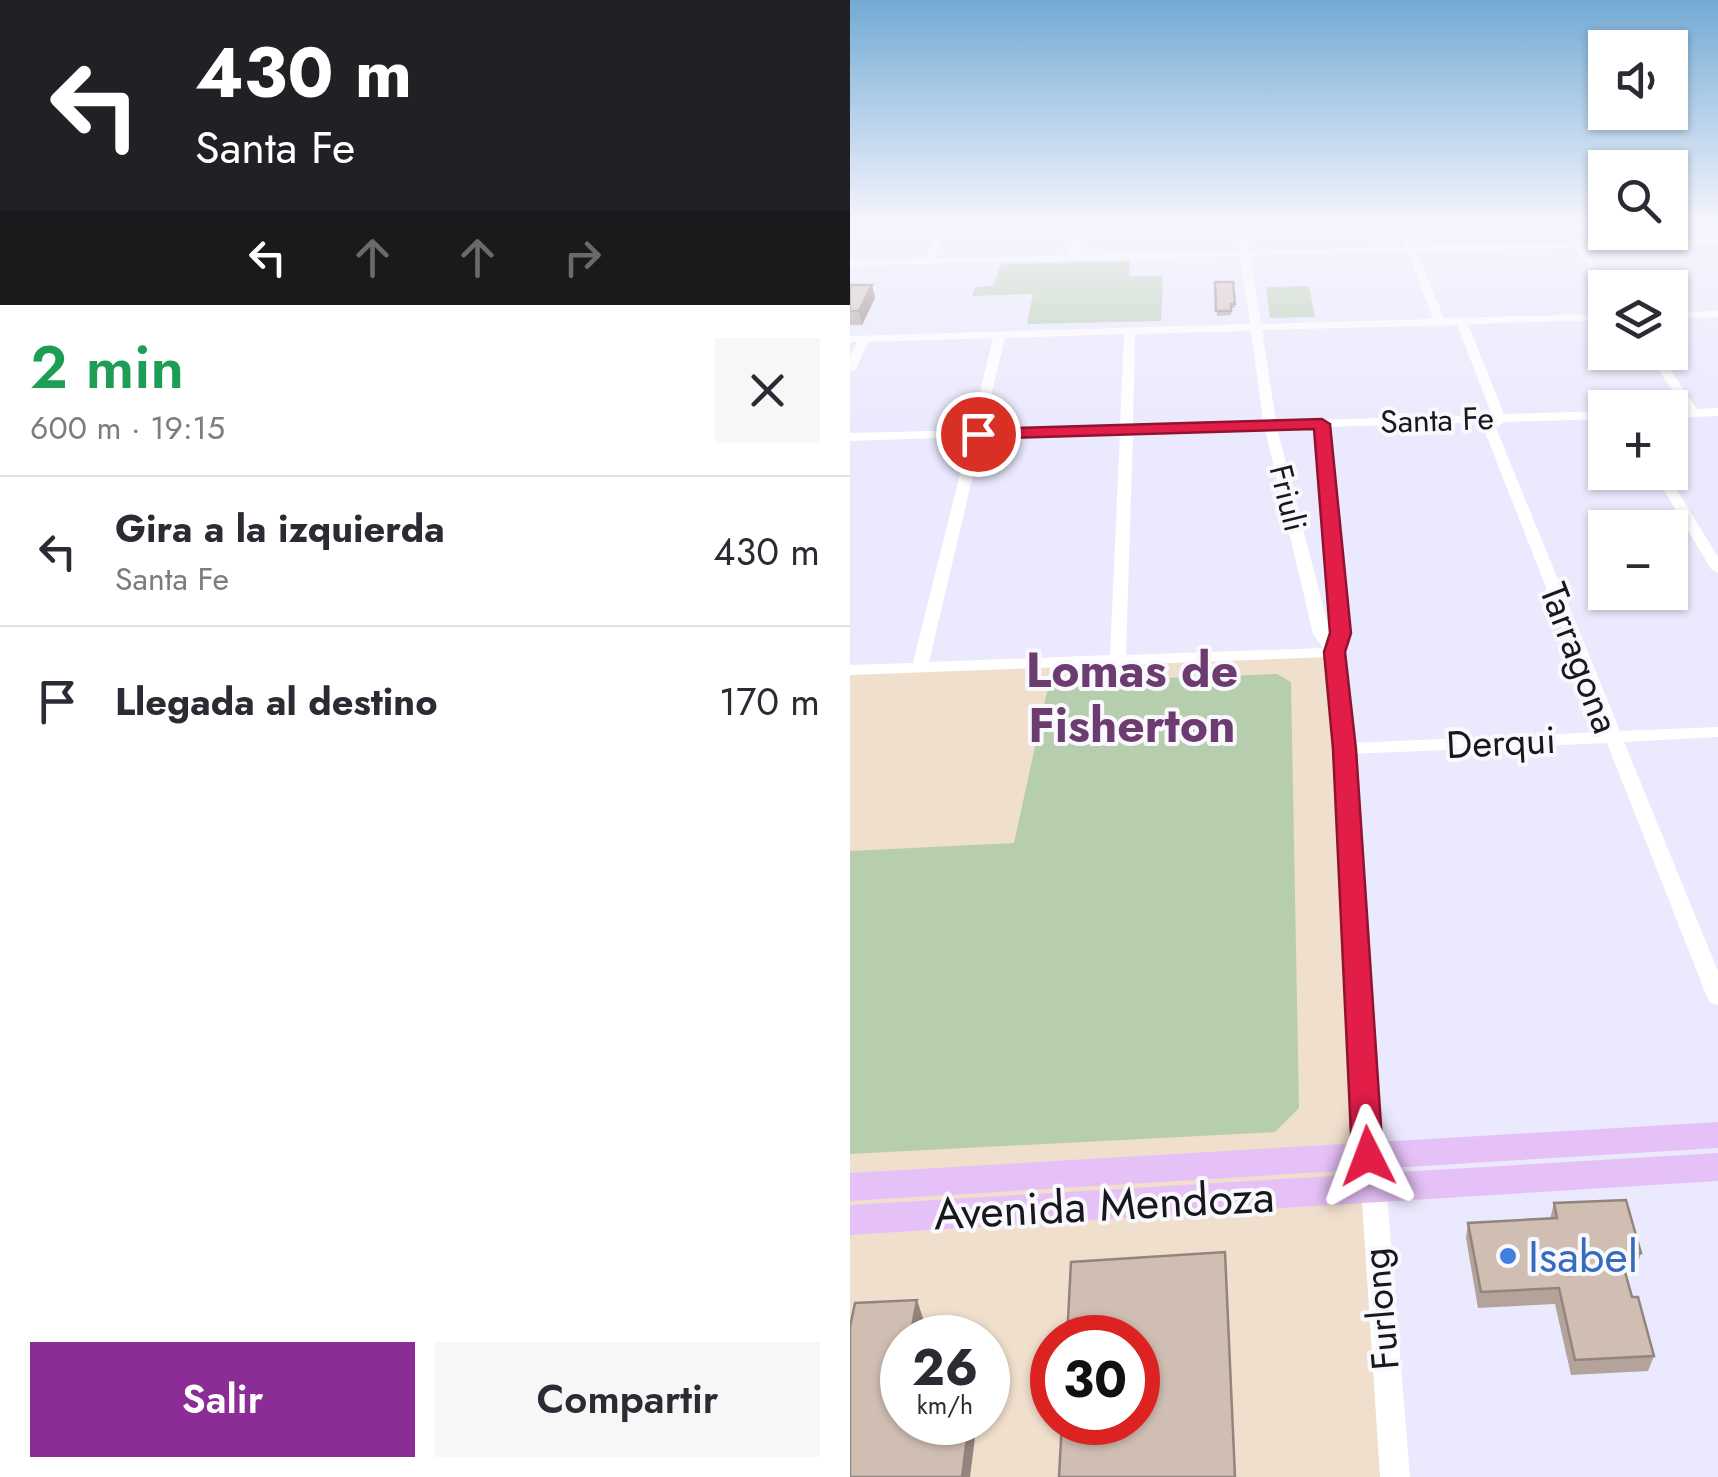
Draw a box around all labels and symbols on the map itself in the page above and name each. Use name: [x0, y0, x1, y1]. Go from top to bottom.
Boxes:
pin: [936, 392, 1021, 477]
street label: Santa Fe: [1379, 395, 1495, 445]
street label: Friuli: [1258, 460, 1318, 536]
street label: Tarragona: [1526, 575, 1634, 741]
district label: Lomas de Fisherton: [1026, 636, 1238, 760]
street label: Derqui: [1445, 712, 1557, 772]
position arrow: [1316, 1104, 1420, 1208]
street label: Avenida Mendoza: [932, 1164, 1276, 1246]
place label: Isabel: [1528, 1224, 1638, 1289]
marker: Isabel: [1497, 1245, 1519, 1267]
street label: Furlong: [1347, 1246, 1413, 1372]
speed limit sign: 30: [1030, 1315, 1160, 1445]

